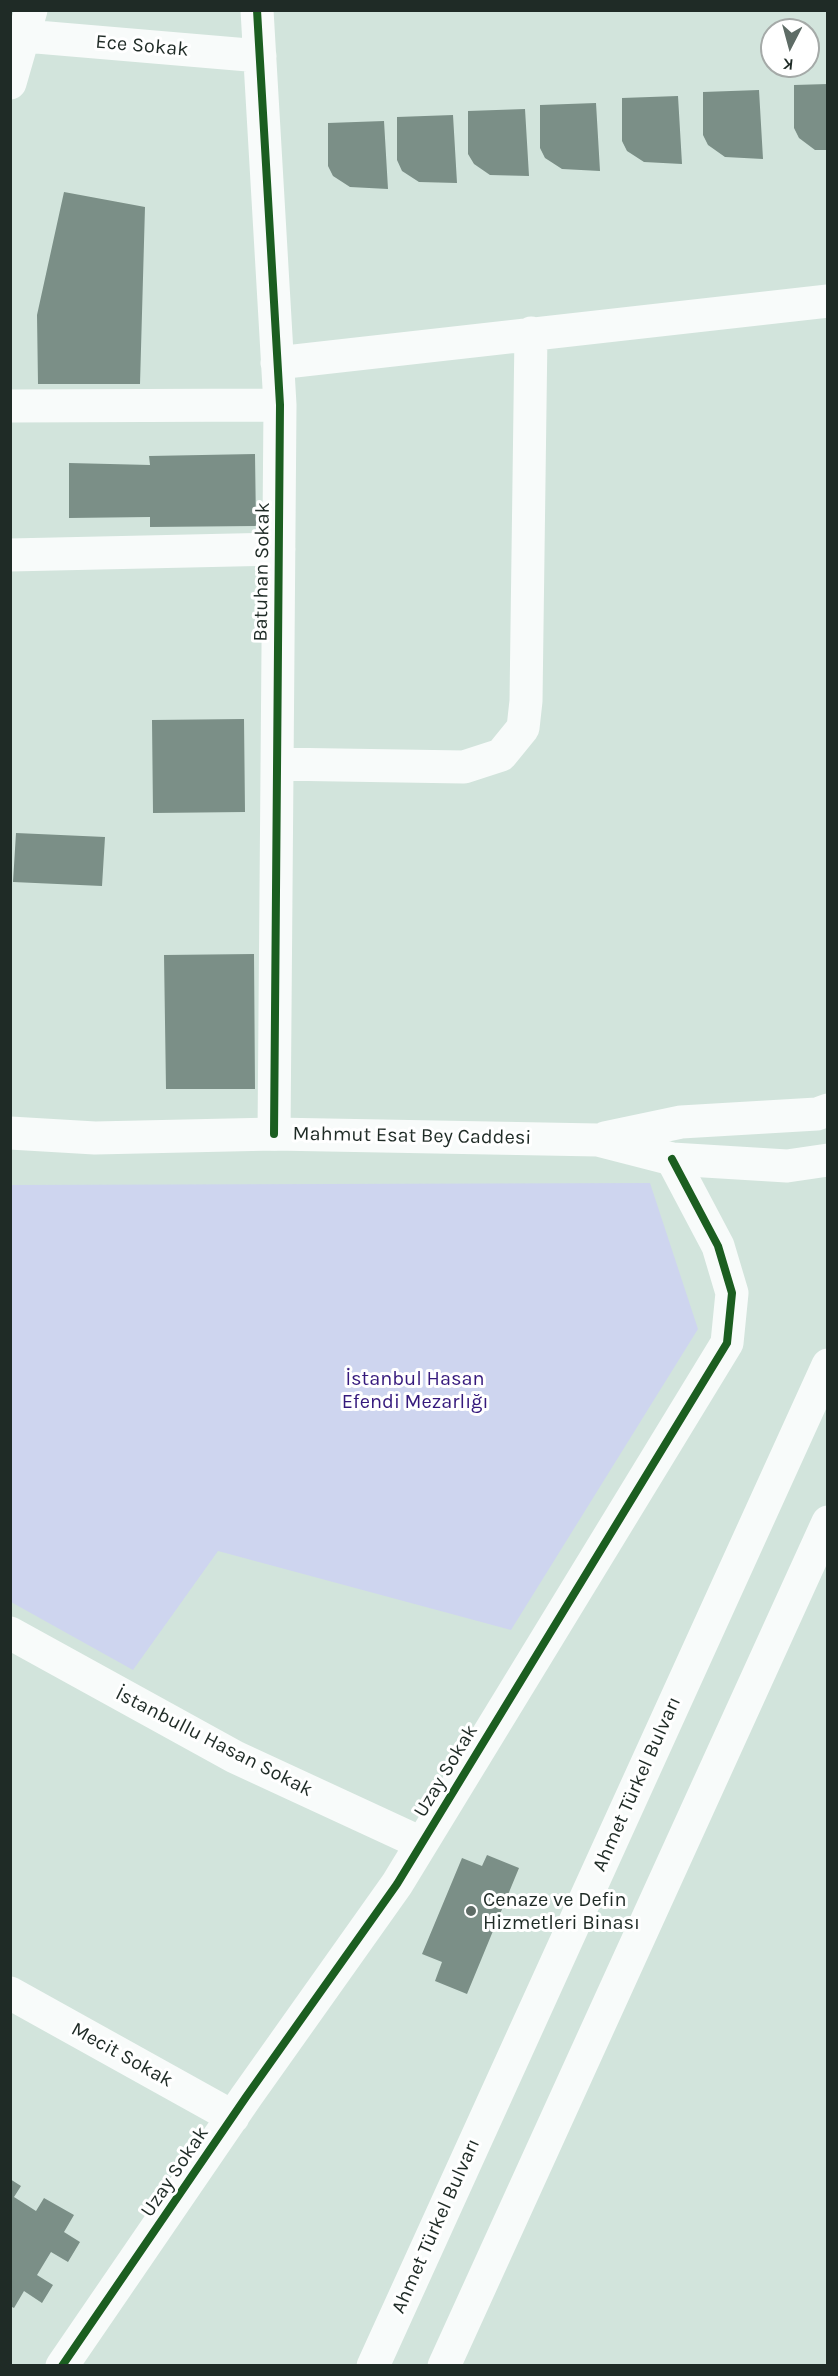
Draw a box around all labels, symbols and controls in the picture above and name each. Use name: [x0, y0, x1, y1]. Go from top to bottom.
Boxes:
north arrow: [760, 18, 820, 78]
street label: Ece Sokak: [95, 30, 189, 62]
text: K: [782, 54, 794, 74]
street label: Batuhan Sokak: [249, 502, 275, 642]
street label: Mahmut Esat Bey Caddesi: [293, 1122, 531, 1150]
park label: İstanbul Hasan Efendi Mezarlığı: [342, 1367, 488, 1414]
street label: İstanbullu Hasan Sokak: [111, 1682, 317, 1802]
street label: Ahmet Türkel Bulvarı: [588, 1693, 686, 1875]
street label: Uzay Sokak: [409, 1720, 483, 1822]
place label: Cenaze ve Defin Hizmetleri Binası: [483, 1888, 640, 1935]
marker: Cenaze ve Defin Hizmetleri Binası: [464, 1904, 478, 1918]
street label: Mecit Sokak: [67, 2017, 177, 2093]
street label: Uzay Sokak: [136, 2122, 214, 2222]
street label: Ahmet Türkel Bulvarı: [387, 2135, 485, 2317]

